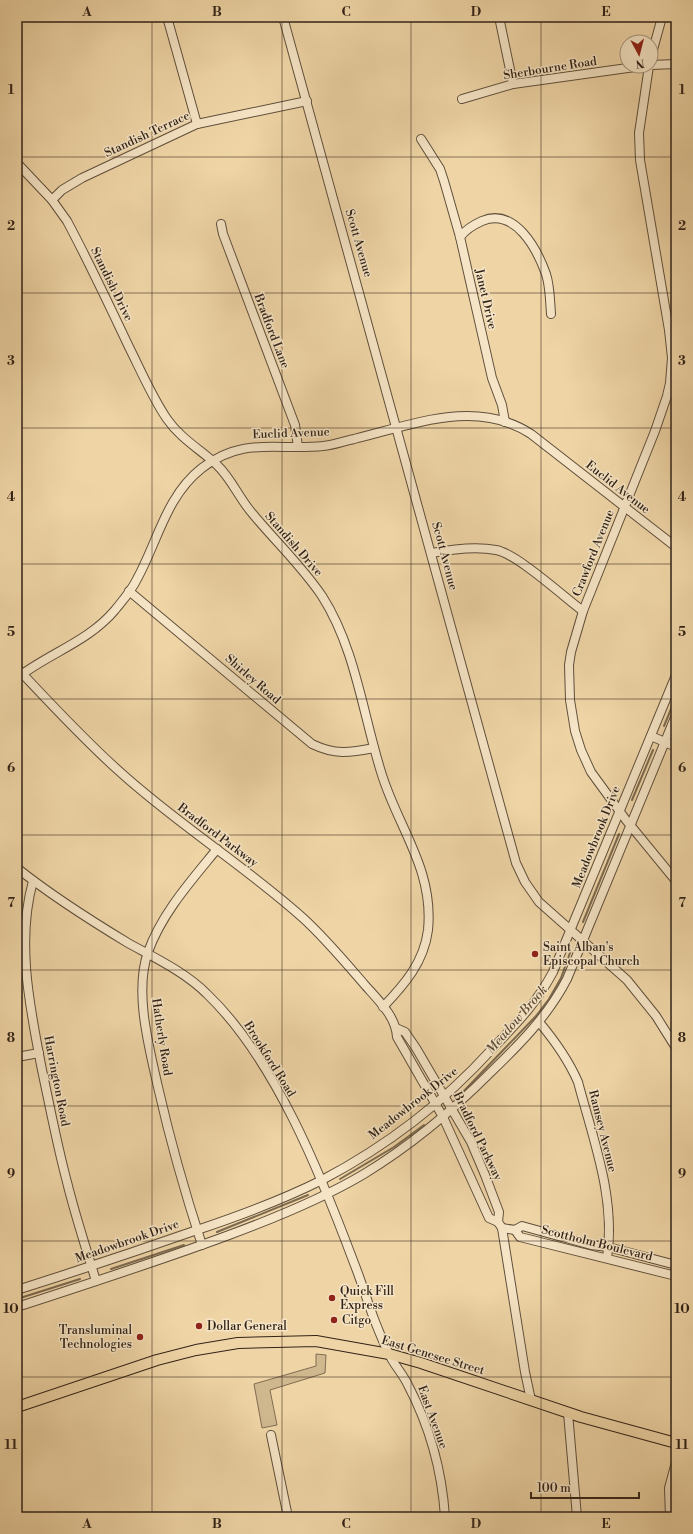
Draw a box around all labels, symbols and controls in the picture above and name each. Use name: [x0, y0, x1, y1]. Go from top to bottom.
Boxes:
text: A: [81, 4, 92, 20]
text: B: [212, 4, 222, 20]
text: C: [341, 4, 351, 20]
text: D: [471, 4, 481, 20]
text: E: [601, 4, 611, 20]
north arrow: [619, 34, 659, 74]
street label: Sherbourne Road: [502, 54, 598, 83]
text: N: [635, 55, 645, 70]
text: 1: [8, 82, 15, 98]
text: 1: [679, 82, 686, 98]
street label: Standish Terrace: [102, 108, 192, 161]
street label: Scott Avenue: [342, 207, 375, 279]
text: 2: [7, 218, 15, 234]
text: 2: [678, 218, 686, 234]
street label: Standish Drive: [87, 245, 136, 324]
street label: Janet Drive: [471, 266, 500, 331]
street label: Bradford Lane: [250, 291, 293, 371]
text: 3: [7, 353, 15, 369]
text: 3: [678, 353, 686, 369]
street label: Euclid Avenue: [252, 425, 330, 442]
street label: Euclid Avenue: [583, 458, 653, 517]
text: 4: [7, 489, 16, 505]
text: 4: [678, 489, 687, 505]
street label: Crawford Avenue: [569, 508, 618, 599]
street label: Standish Drive: [261, 509, 326, 580]
street label: Scott Avenue: [428, 520, 461, 592]
text: 5: [7, 624, 15, 640]
text: 5: [678, 624, 686, 640]
street label: Shirley Road: [222, 651, 284, 708]
text: 6: [7, 760, 15, 776]
text: 6: [678, 760, 686, 776]
street label: Meadowbrook Drive: [569, 784, 624, 891]
street label: Bradford Parkway: [174, 800, 261, 871]
text: 7: [7, 895, 15, 911]
text: 7: [678, 895, 686, 911]
place label: Saint Alban's Episcopal Church: [543, 940, 640, 969]
marker: Saint Alban's Episcopal Church: [530, 949, 540, 959]
water label: Meadow Brook: [483, 982, 551, 1057]
street label: Hatherly Road: [148, 997, 175, 1077]
street label: Brookford Road: [240, 1018, 299, 1100]
text: 8: [7, 1030, 15, 1046]
text: 8: [678, 1030, 686, 1046]
street label: Harrington Road: [40, 1034, 73, 1128]
street label: Meadowbrook Drive: [366, 1064, 461, 1143]
street label: Ramsey Avenue: [585, 1088, 620, 1174]
street label: Bradford Parkway: [449, 1089, 506, 1183]
text: 9: [7, 1166, 15, 1182]
text: 9: [678, 1166, 686, 1182]
street label: Meadowbrook Drive: [73, 1217, 181, 1266]
street label: Scottholm Boulevard: [540, 1222, 654, 1265]
place label: Quick Fill Express: [340, 1284, 394, 1313]
marker: Quick Fill Express: [327, 1293, 337, 1303]
text: 10: [3, 1301, 19, 1317]
text: 10: [674, 1301, 690, 1317]
place label: Citgo: [342, 1313, 372, 1328]
marker: Citgo: [329, 1315, 339, 1325]
place label: Dollar General: [207, 1319, 287, 1334]
marker: Dollar General: [194, 1321, 204, 1331]
place label: Transluminal Technologies: [59, 1323, 132, 1352]
marker: Transluminal Technologies: [135, 1332, 145, 1342]
street label: East Genesee Street: [379, 1333, 487, 1379]
street label: East Avenue: [414, 1384, 451, 1451]
text: 11: [5, 1437, 18, 1453]
text: 11: [676, 1437, 689, 1453]
scale bar: [531, 1474, 639, 1500]
text: 100 m: [537, 1481, 571, 1496]
text: A: [81, 1516, 92, 1532]
text: B: [212, 1516, 222, 1532]
text: C: [341, 1516, 351, 1532]
text: D: [471, 1516, 481, 1532]
text: E: [601, 1516, 611, 1532]

